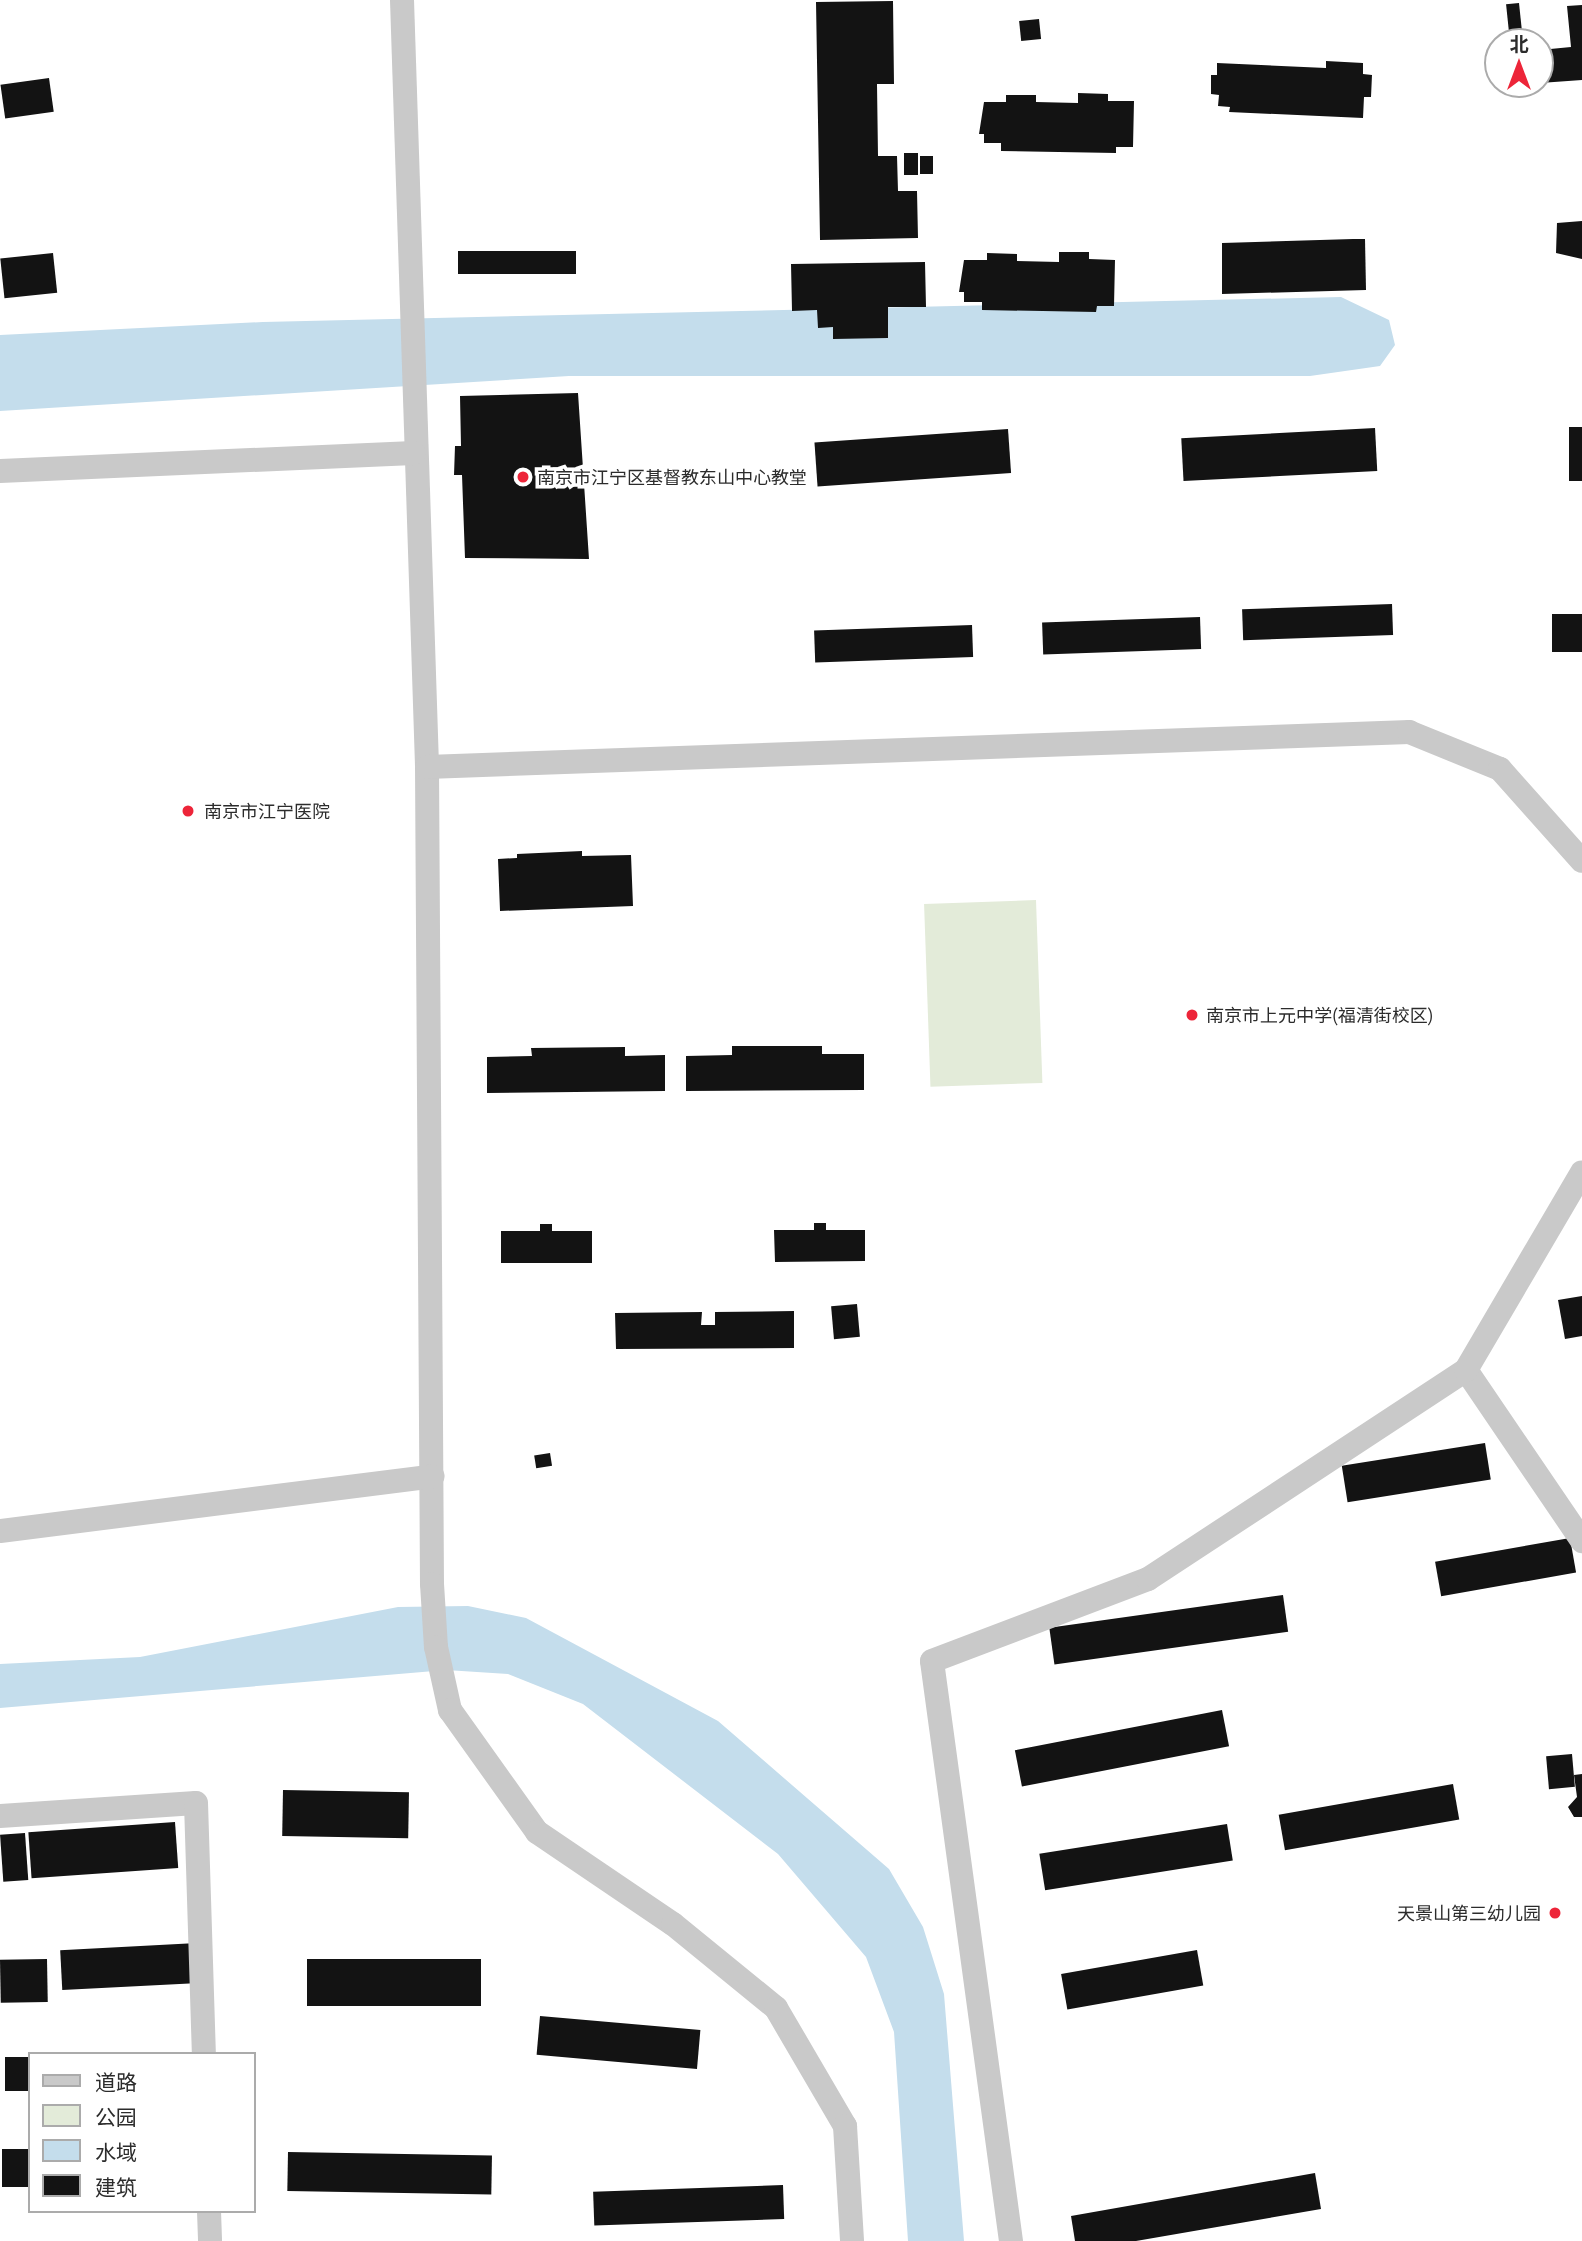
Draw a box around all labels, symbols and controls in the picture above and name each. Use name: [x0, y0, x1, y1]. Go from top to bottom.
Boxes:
north arrow: [1484, 28, 1554, 98]
text: 北: [1509, 33, 1529, 55]
place label: 南京市江宁区基督教东山中心教堂: [537, 466, 807, 488]
marker: 南京市江宁区基督教东山中心教堂: [515, 469, 531, 485]
place label: 南京市江宁医院: [204, 800, 330, 822]
marker: 南京市江宁医院: [178, 801, 198, 821]
place label: 南京市上元中学(福清街校区): [1206, 1004, 1433, 1026]
marker: 南京市上元中学(福清街校区): [1184, 1007, 1200, 1023]
place label: 天景山第三幼儿园: [1397, 1902, 1541, 1924]
marker: 天景山第三幼儿园: [1547, 1905, 1563, 1921]
legend: [28, 2052, 256, 2213]
text: 道路: [95, 2070, 137, 2094]
text: 公园: [95, 2105, 137, 2129]
text: 水域: [95, 2140, 137, 2164]
text: 建筑: [95, 2175, 137, 2199]

